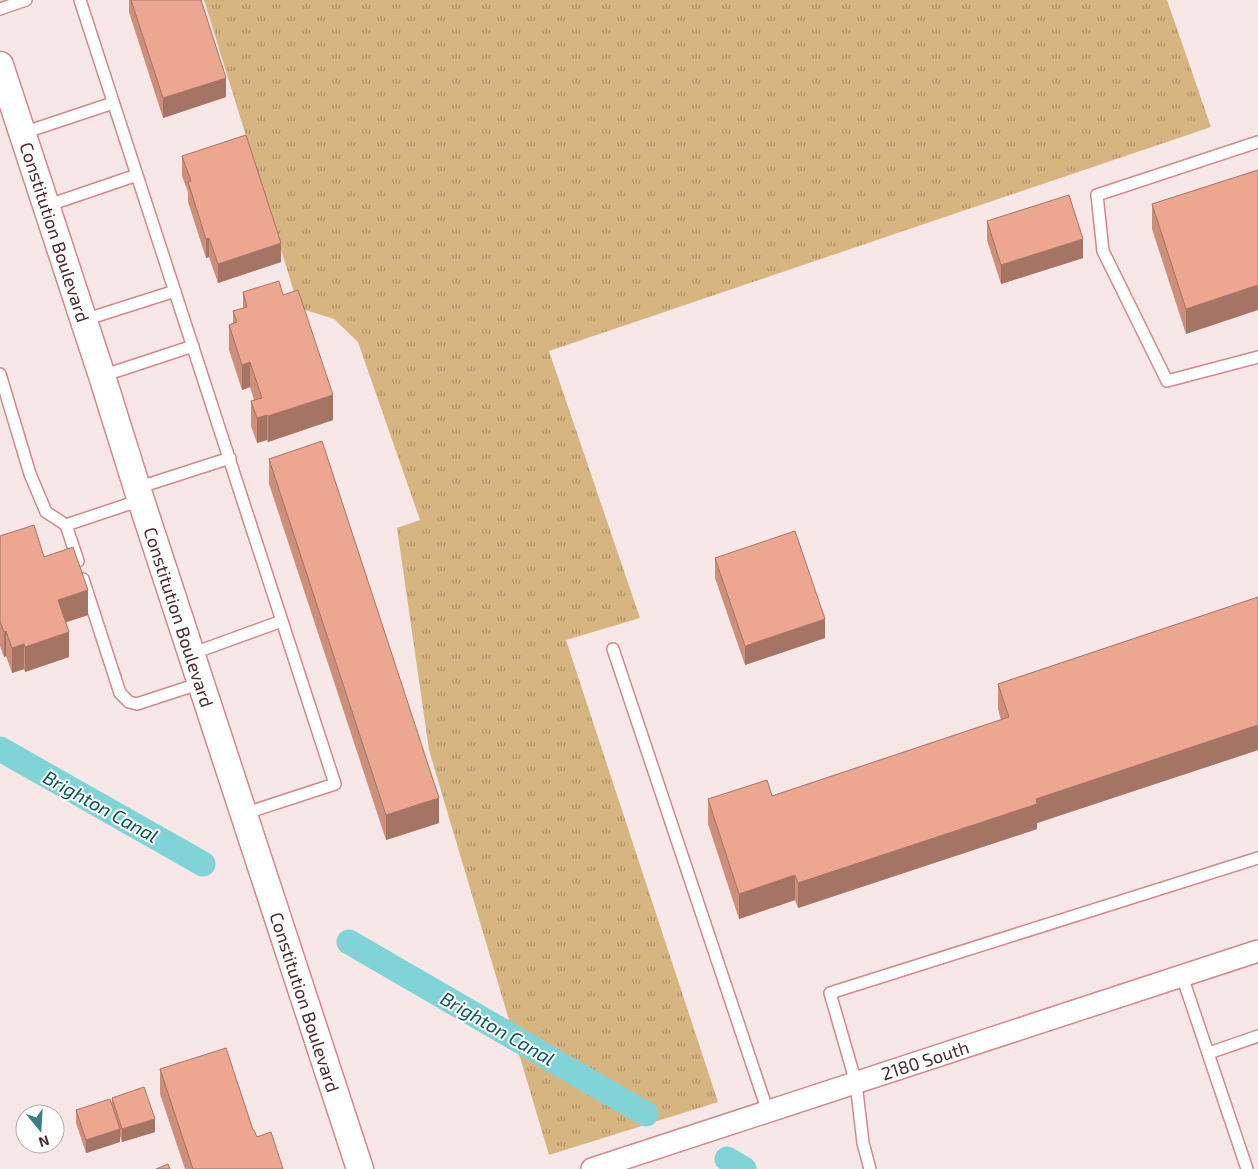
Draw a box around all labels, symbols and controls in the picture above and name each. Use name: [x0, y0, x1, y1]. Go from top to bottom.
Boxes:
street label: Constitution Boulevard: [16, 139, 94, 325]
street label: Constitution Boulevard: [140, 524, 218, 710]
water label: Brighton Canal: [39, 765, 163, 847]
street label: Constitution Boulevard: [266, 909, 344, 1095]
water label: Brighton Canal: [437, 986, 559, 1070]
street label: 2180 South: [878, 1035, 972, 1085]
north arrow: [15, 1104, 65, 1154]
text: N: [37, 1132, 52, 1151]

